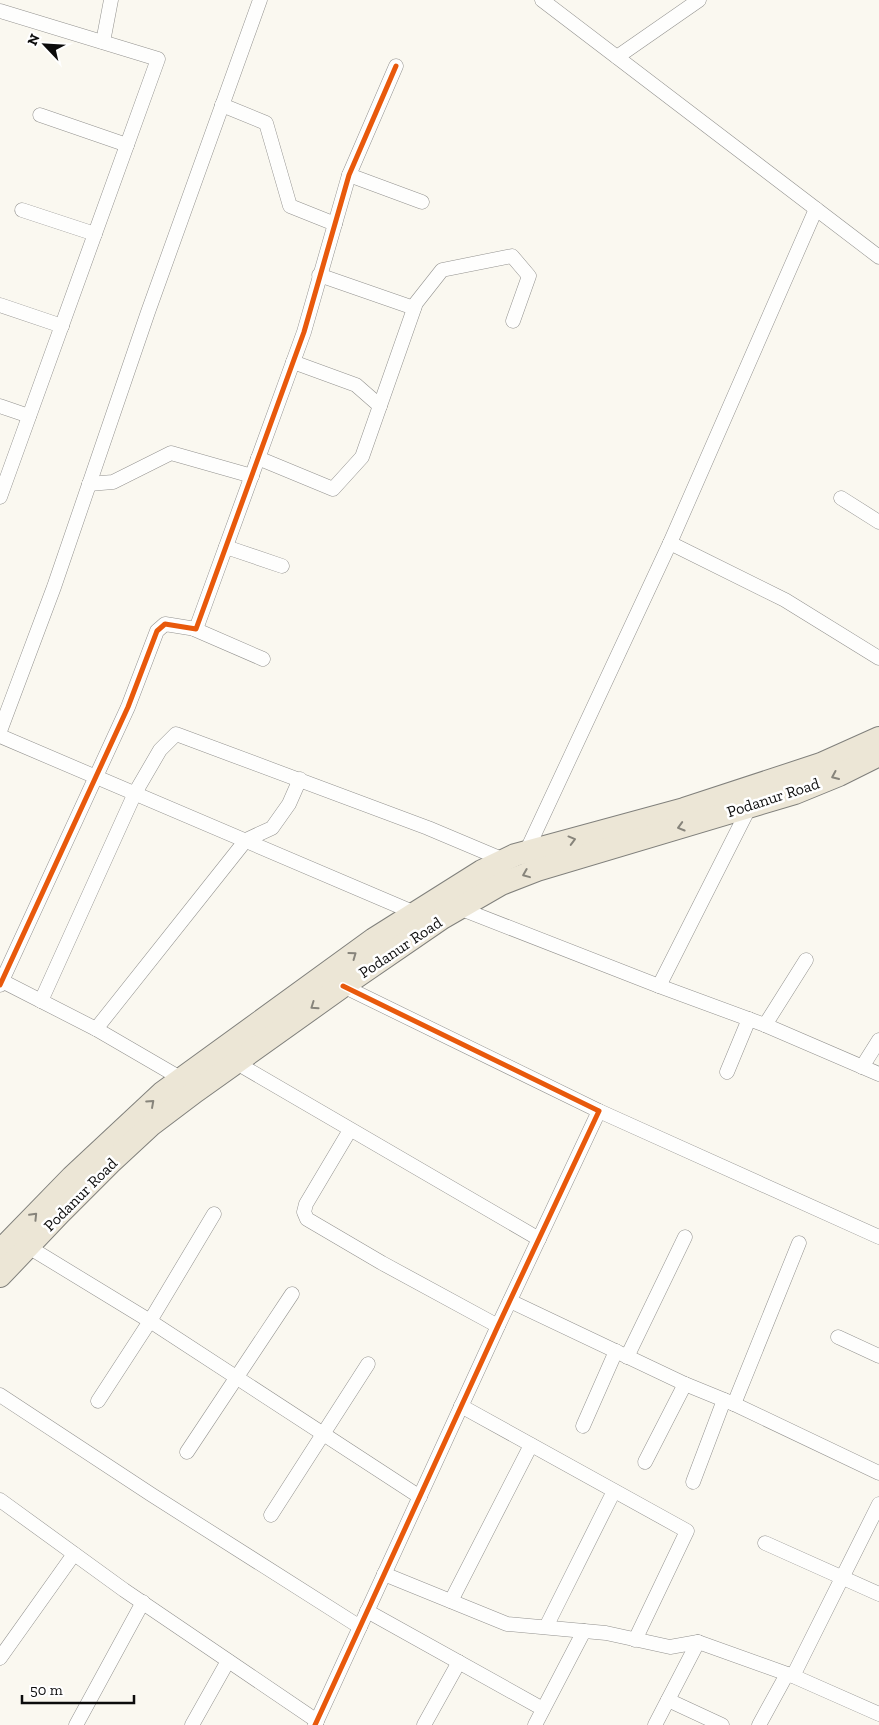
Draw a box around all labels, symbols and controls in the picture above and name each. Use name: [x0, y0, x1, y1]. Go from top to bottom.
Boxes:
north arrow: [20, 20, 70, 70]
text: N: [24, 31, 44, 48]
one-way arrow: [831, 770, 840, 781]
street label: Podanur Road: [724, 774, 822, 821]
one-way arrow: [677, 821, 686, 831]
one-way arrow: [567, 835, 576, 845]
one-way arrow: [522, 868, 531, 879]
street label: Podanur Road: [355, 913, 446, 982]
one-way arrow: [347, 953, 356, 961]
one-way arrow: [310, 1000, 320, 1009]
one-way arrow: [146, 1100, 155, 1109]
street label: Podanur Road: [40, 1153, 121, 1235]
one-way arrow: [28, 1213, 37, 1222]
scale bar: [22, 1672, 135, 1704]
text: 50 m: [30, 1681, 63, 1699]

